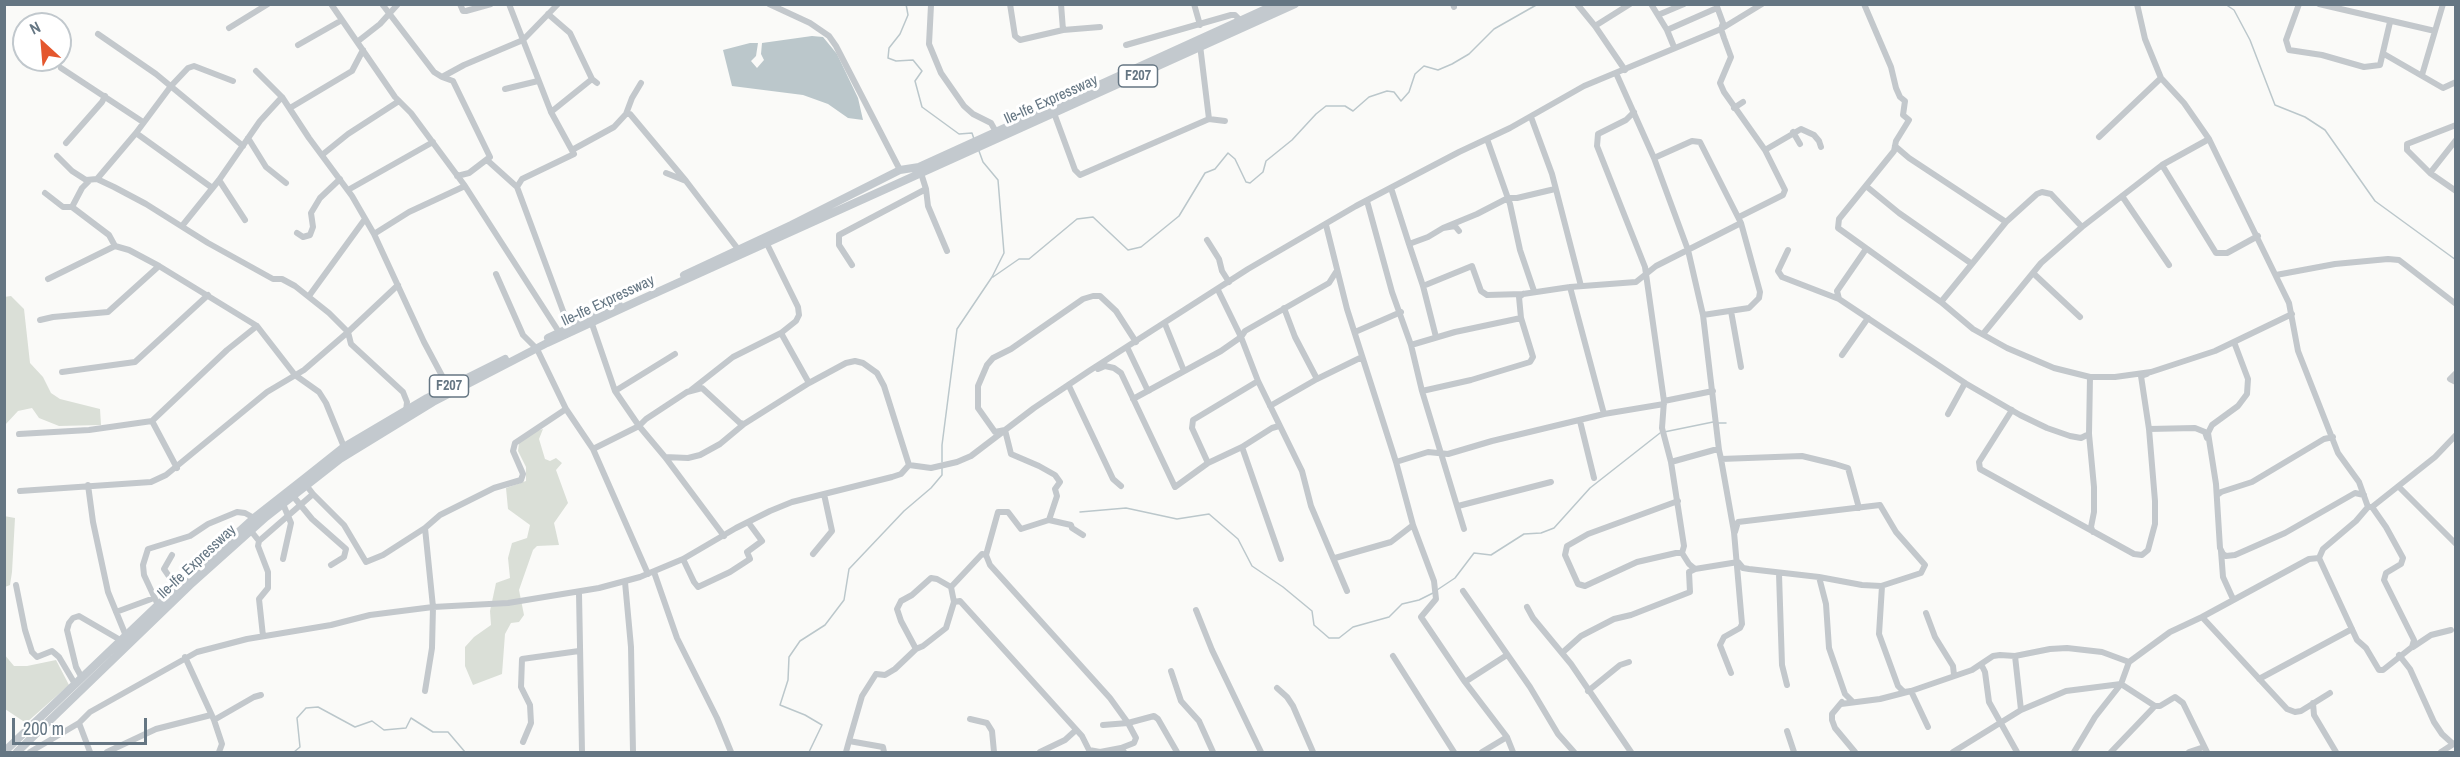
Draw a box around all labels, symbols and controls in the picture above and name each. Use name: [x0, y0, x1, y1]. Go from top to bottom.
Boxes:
north arrow: [12, 12, 72, 72]
text: N: [26, 16, 44, 40]
road number: F207: [1118, 65, 1158, 87]
street label: Ile-Ife Expressway: [1001, 71, 1101, 129]
street label: Ile-Ife Expressway: [559, 272, 657, 330]
road number: F207: [430, 375, 468, 397]
street label: Ile-Ife Expressway: [154, 521, 240, 603]
scale bar: [15, 706, 150, 744]
text: 200 m: [23, 716, 64, 741]

